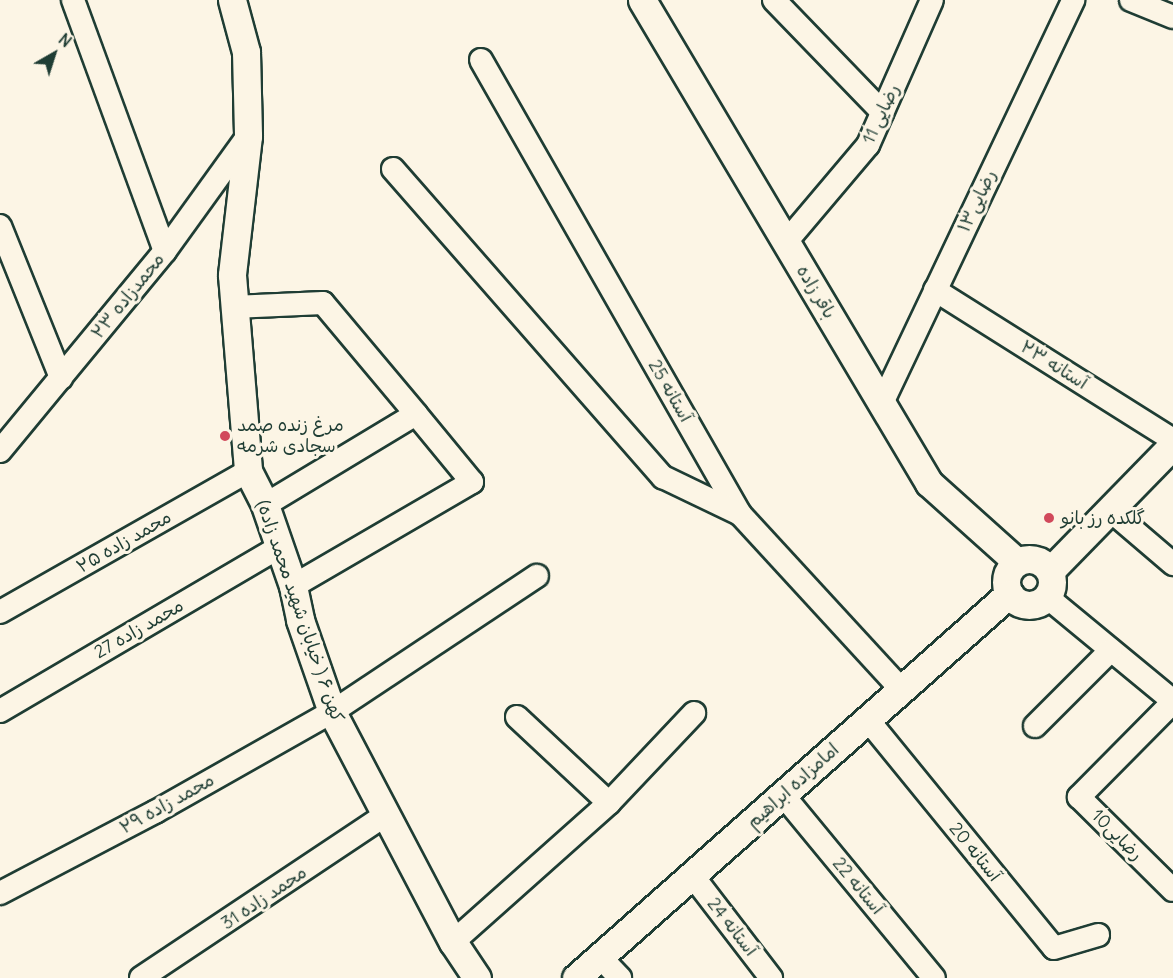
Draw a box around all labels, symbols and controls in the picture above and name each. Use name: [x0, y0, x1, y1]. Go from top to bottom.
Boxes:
north arrow: [24, 24, 84, 84]
text: N: [55, 29, 76, 51]
street label: رضایی 11: [858, 81, 904, 147]
street label: رضایی۱۳: [953, 166, 1001, 236]
street label: محمدزاده ۲۳: [87, 249, 169, 343]
street label: باقر زاده: [792, 261, 840, 323]
street label: آستانه ۲۳: [1016, 336, 1092, 394]
street label: آستانه 25: [644, 356, 696, 426]
place label: مرغ زنده صمد سجادی شرمه: [237, 415, 344, 458]
marker: مرغ زنده صمد سجادی شرمه: [218, 429, 232, 443]
street label: کهن ۶ ( خیابان شهید محمد زاده): [252, 497, 348, 725]
street label: محمد زاده ۲۵: [73, 506, 175, 578]
place label: گلکده رز بانو: [1061, 507, 1145, 529]
marker: گلکده رز بانو: [1042, 511, 1056, 525]
street label: محمد زاده 27: [90, 595, 188, 663]
street label: امامزاده ابراهیم: [742, 739, 844, 833]
street label: محمد زاده ۲۹: [116, 769, 218, 839]
street label: رضایی10: [1087, 805, 1147, 865]
street label: آستانه 20: [945, 818, 1005, 886]
street label: آستانه 22: [828, 853, 888, 919]
street label: محمد زاده 31: [217, 862, 311, 934]
street label: آستانه 24: [703, 894, 761, 960]

